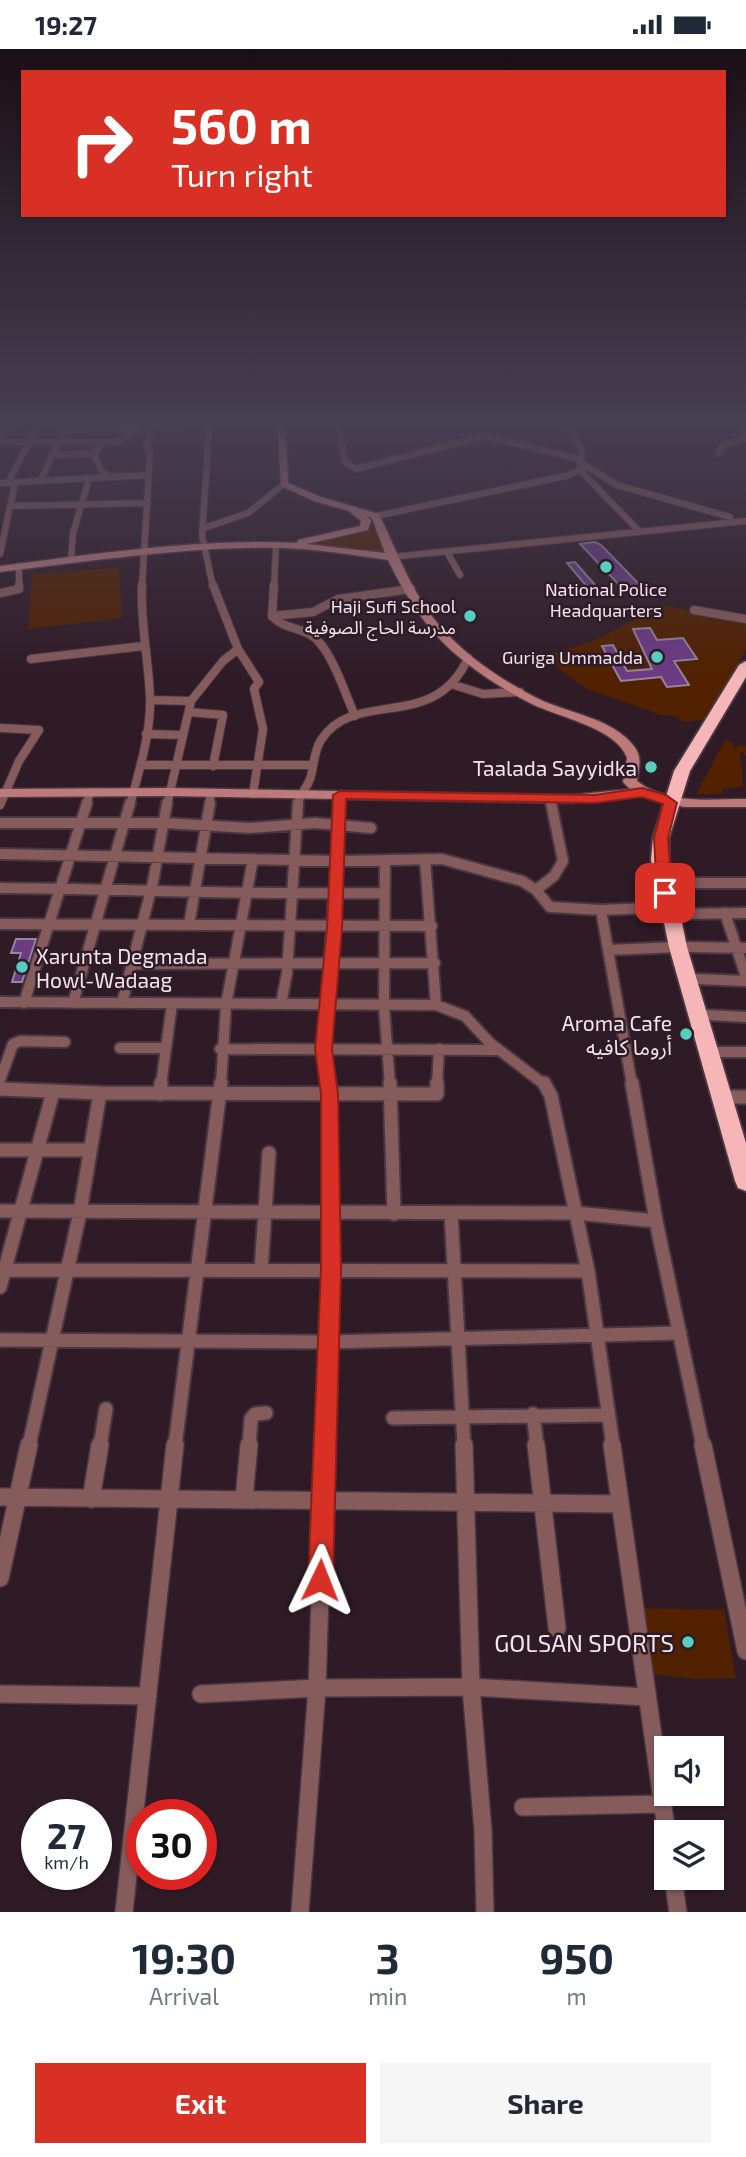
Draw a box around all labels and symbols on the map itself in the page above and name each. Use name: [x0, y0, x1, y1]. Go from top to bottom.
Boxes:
marker: National Police Headquarters: [598, 559, 614, 575]
place label: National Police Headquarters: [545, 578, 667, 621]
place label: Haji Sufi School مدرسة الحاج الصوفية: [305, 595, 457, 641]
marker: Haji Sufi School مدرسة الحاج الصوفية: [462, 608, 478, 624]
place label: Guriga Ummadda: [502, 646, 643, 668]
marker: Guriga Ummadda: [649, 649, 665, 665]
place label: Taalada Sayyidka: [473, 755, 637, 780]
marker: Taalada Sayyidka: [643, 759, 659, 775]
pin: [635, 863, 695, 923]
place label: Xarunta Degmada Howl-Wadaag: [36, 943, 208, 992]
marker: Xarunta Degmada Howl-Wadaag: [14, 959, 30, 975]
place label: Aroma Cafe أروما كافيه: [562, 1010, 672, 1060]
marker: Aroma Cafe أروما كافيه: [678, 1026, 694, 1042]
position arrow: [283, 1543, 357, 1617]
place label: GOLSAN SPORTS: [494, 1628, 674, 1657]
marker: GOLSAN SPORTS: [680, 1634, 696, 1650]
speed limit sign: 30: [126, 1799, 217, 1890]

